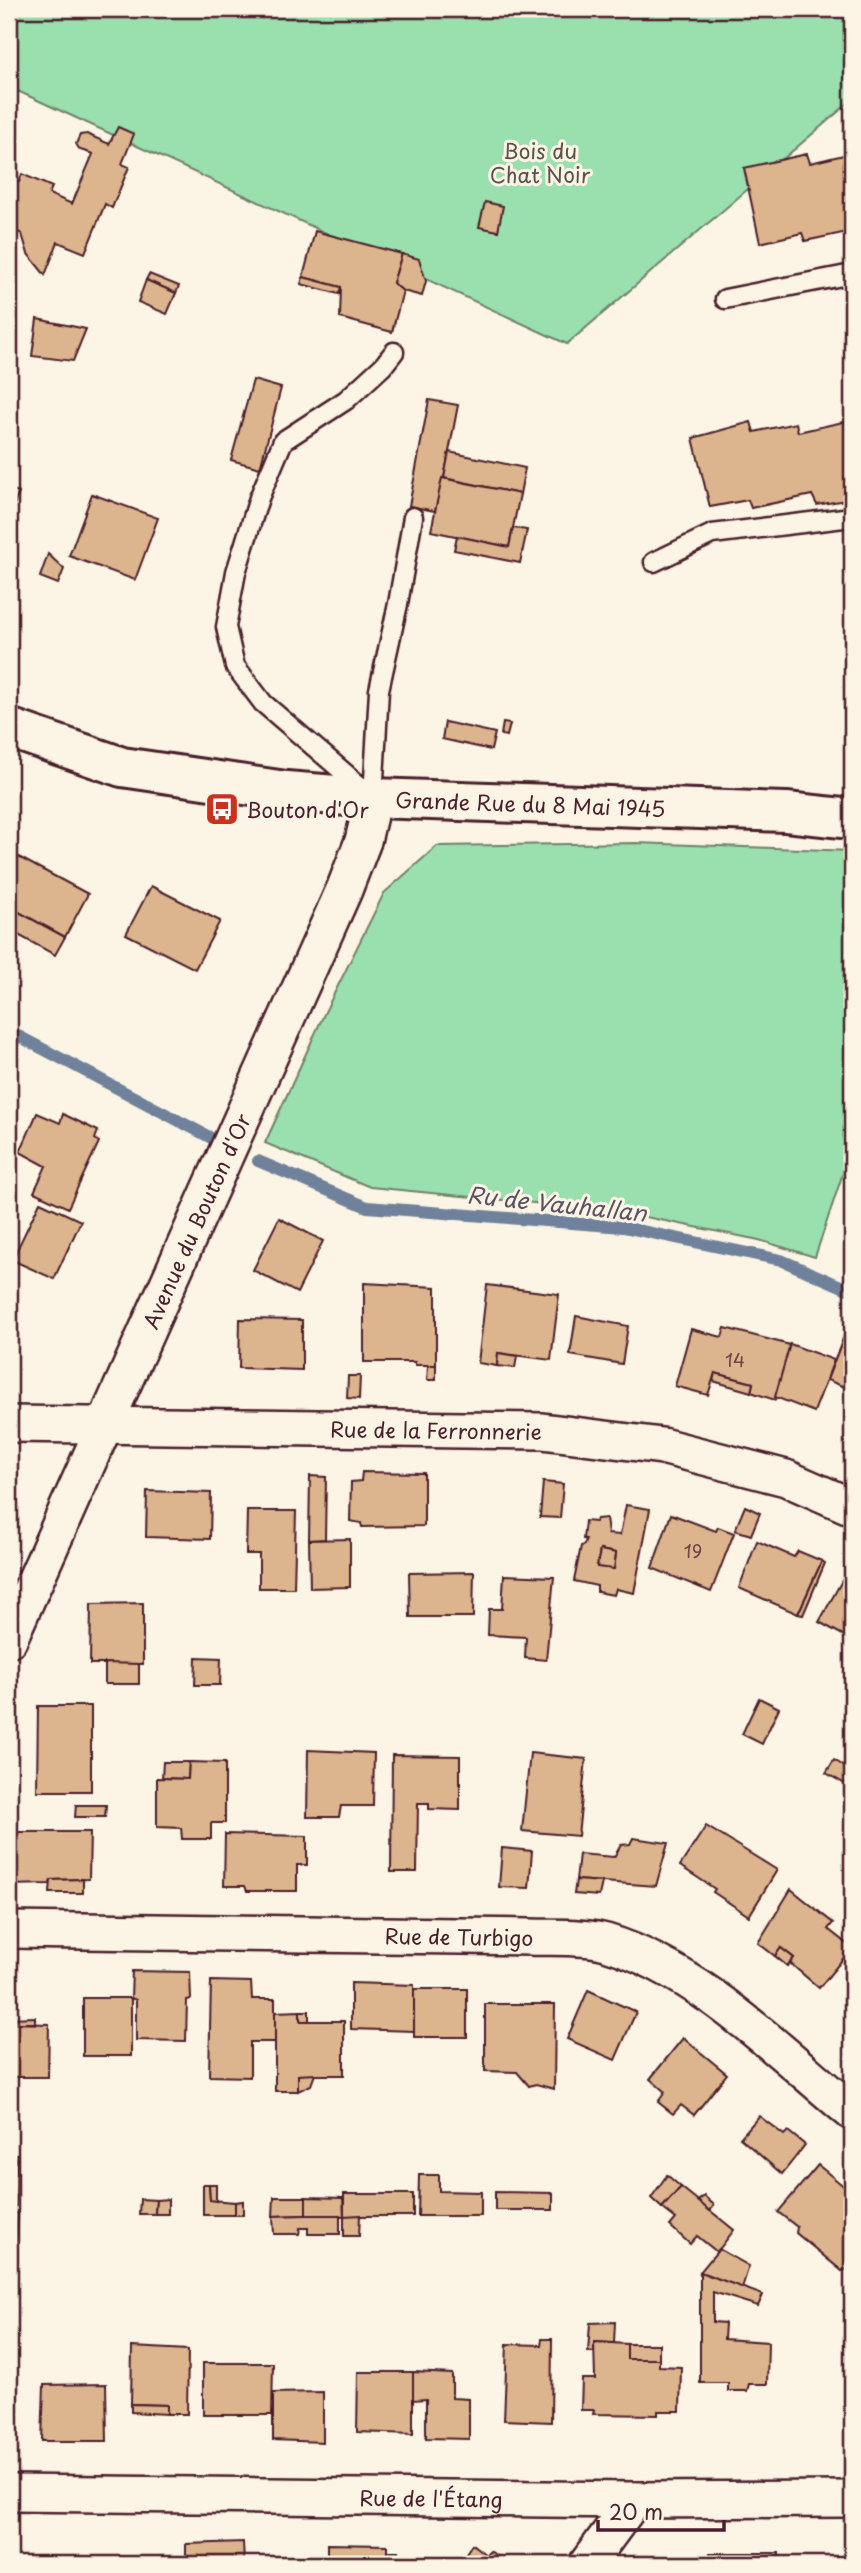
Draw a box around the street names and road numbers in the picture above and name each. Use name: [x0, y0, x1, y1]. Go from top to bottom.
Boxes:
street label: Grande Rue du 8 Mai 1945: [395, 783, 666, 824]
street label: Avenue du Bouton d'Or: [134, 1108, 258, 1334]
street label: Rue de la Ferronnerie: [330, 1412, 542, 1447]
street label: Rue de Turbigo: [384, 1919, 534, 1953]
street label: Rue de l'Étang: [359, 2481, 503, 2515]

